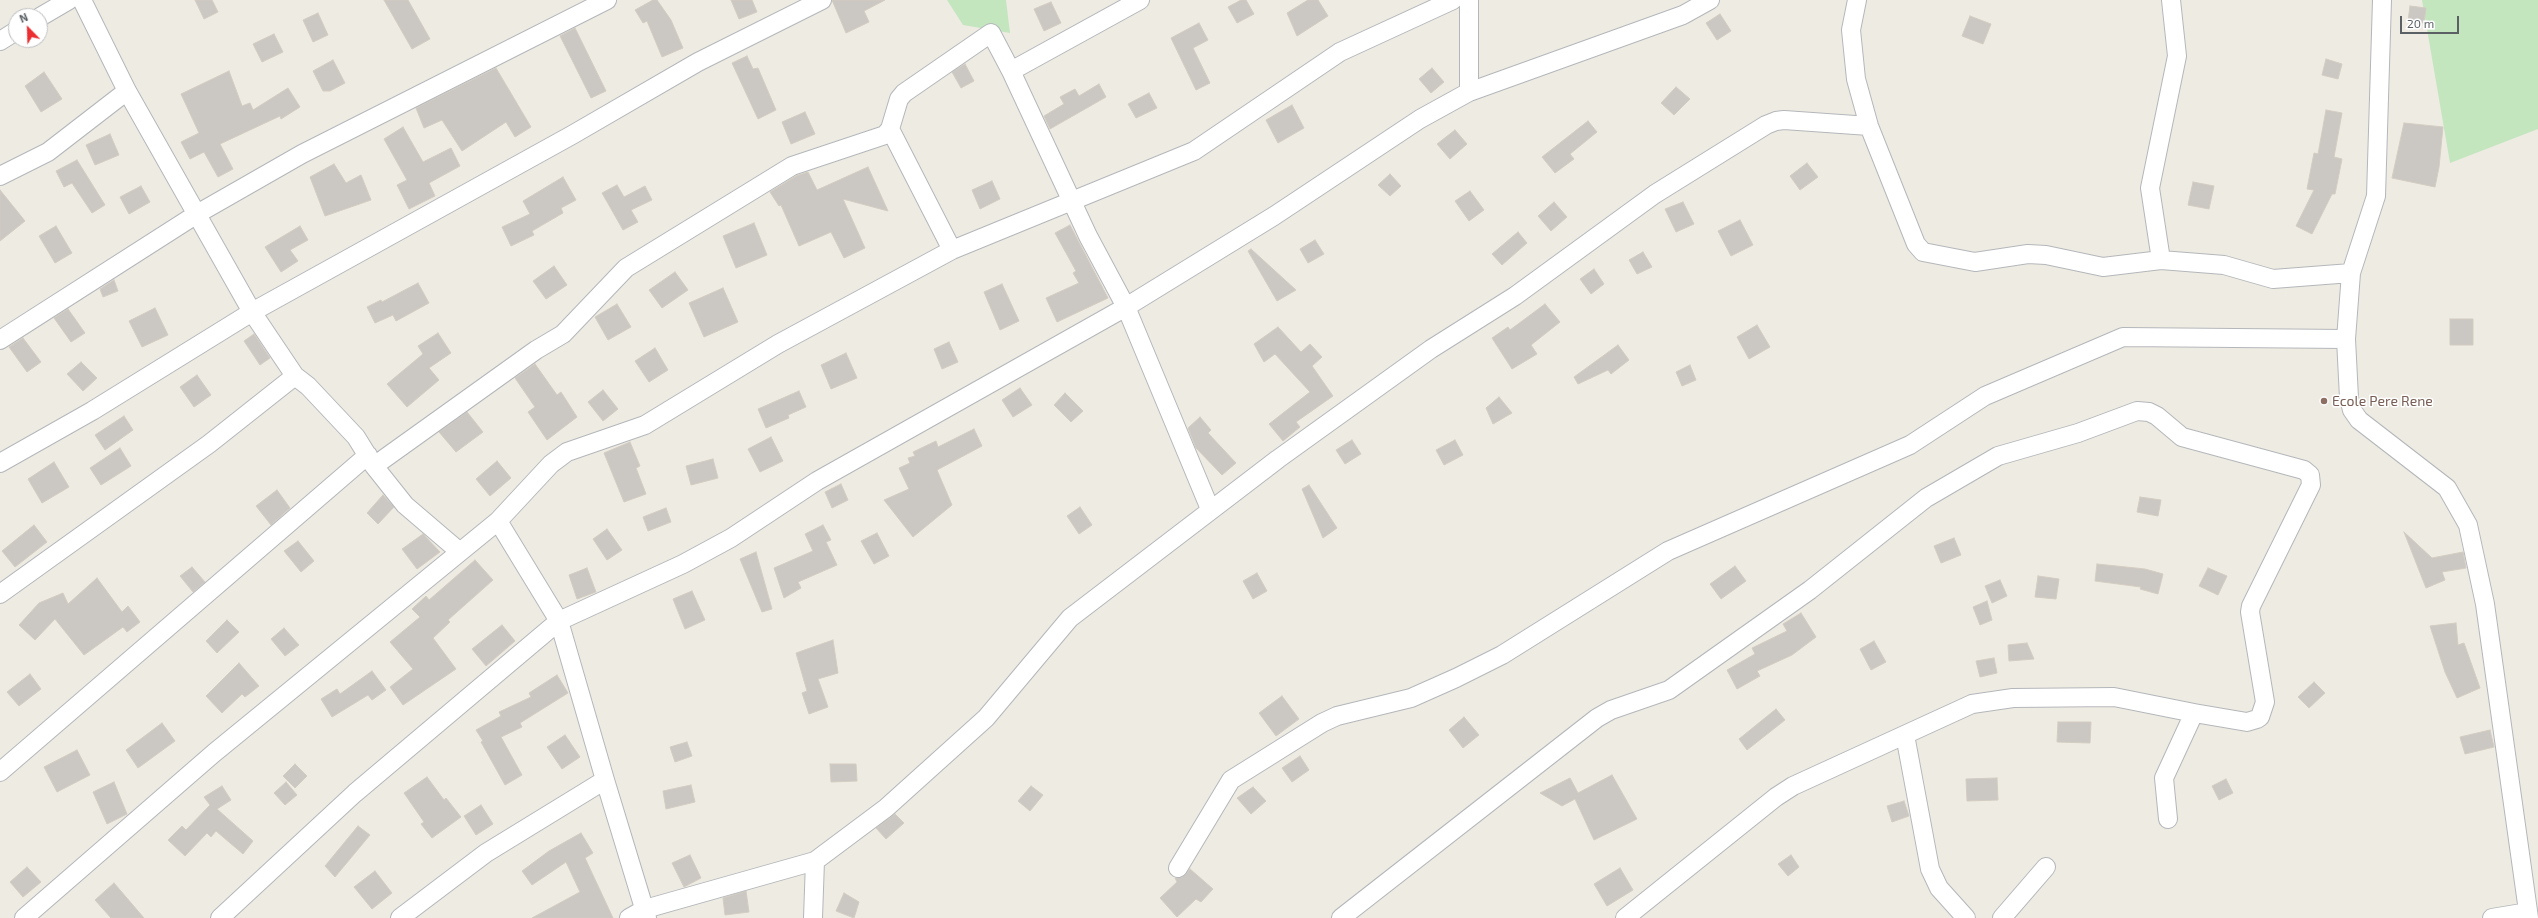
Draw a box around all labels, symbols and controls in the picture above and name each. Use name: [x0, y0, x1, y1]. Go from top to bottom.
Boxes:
north arrow: [8, 8, 48, 48]
scale bar: [2402, 8, 2461, 34]
text: N: [17, 10, 30, 25]
text: 20 m: [2407, 16, 2434, 30]
place label: Ecole Pere Rene: [2332, 393, 2433, 409]
marker: Ecole Pere Rene: [2319, 396, 2329, 406]

